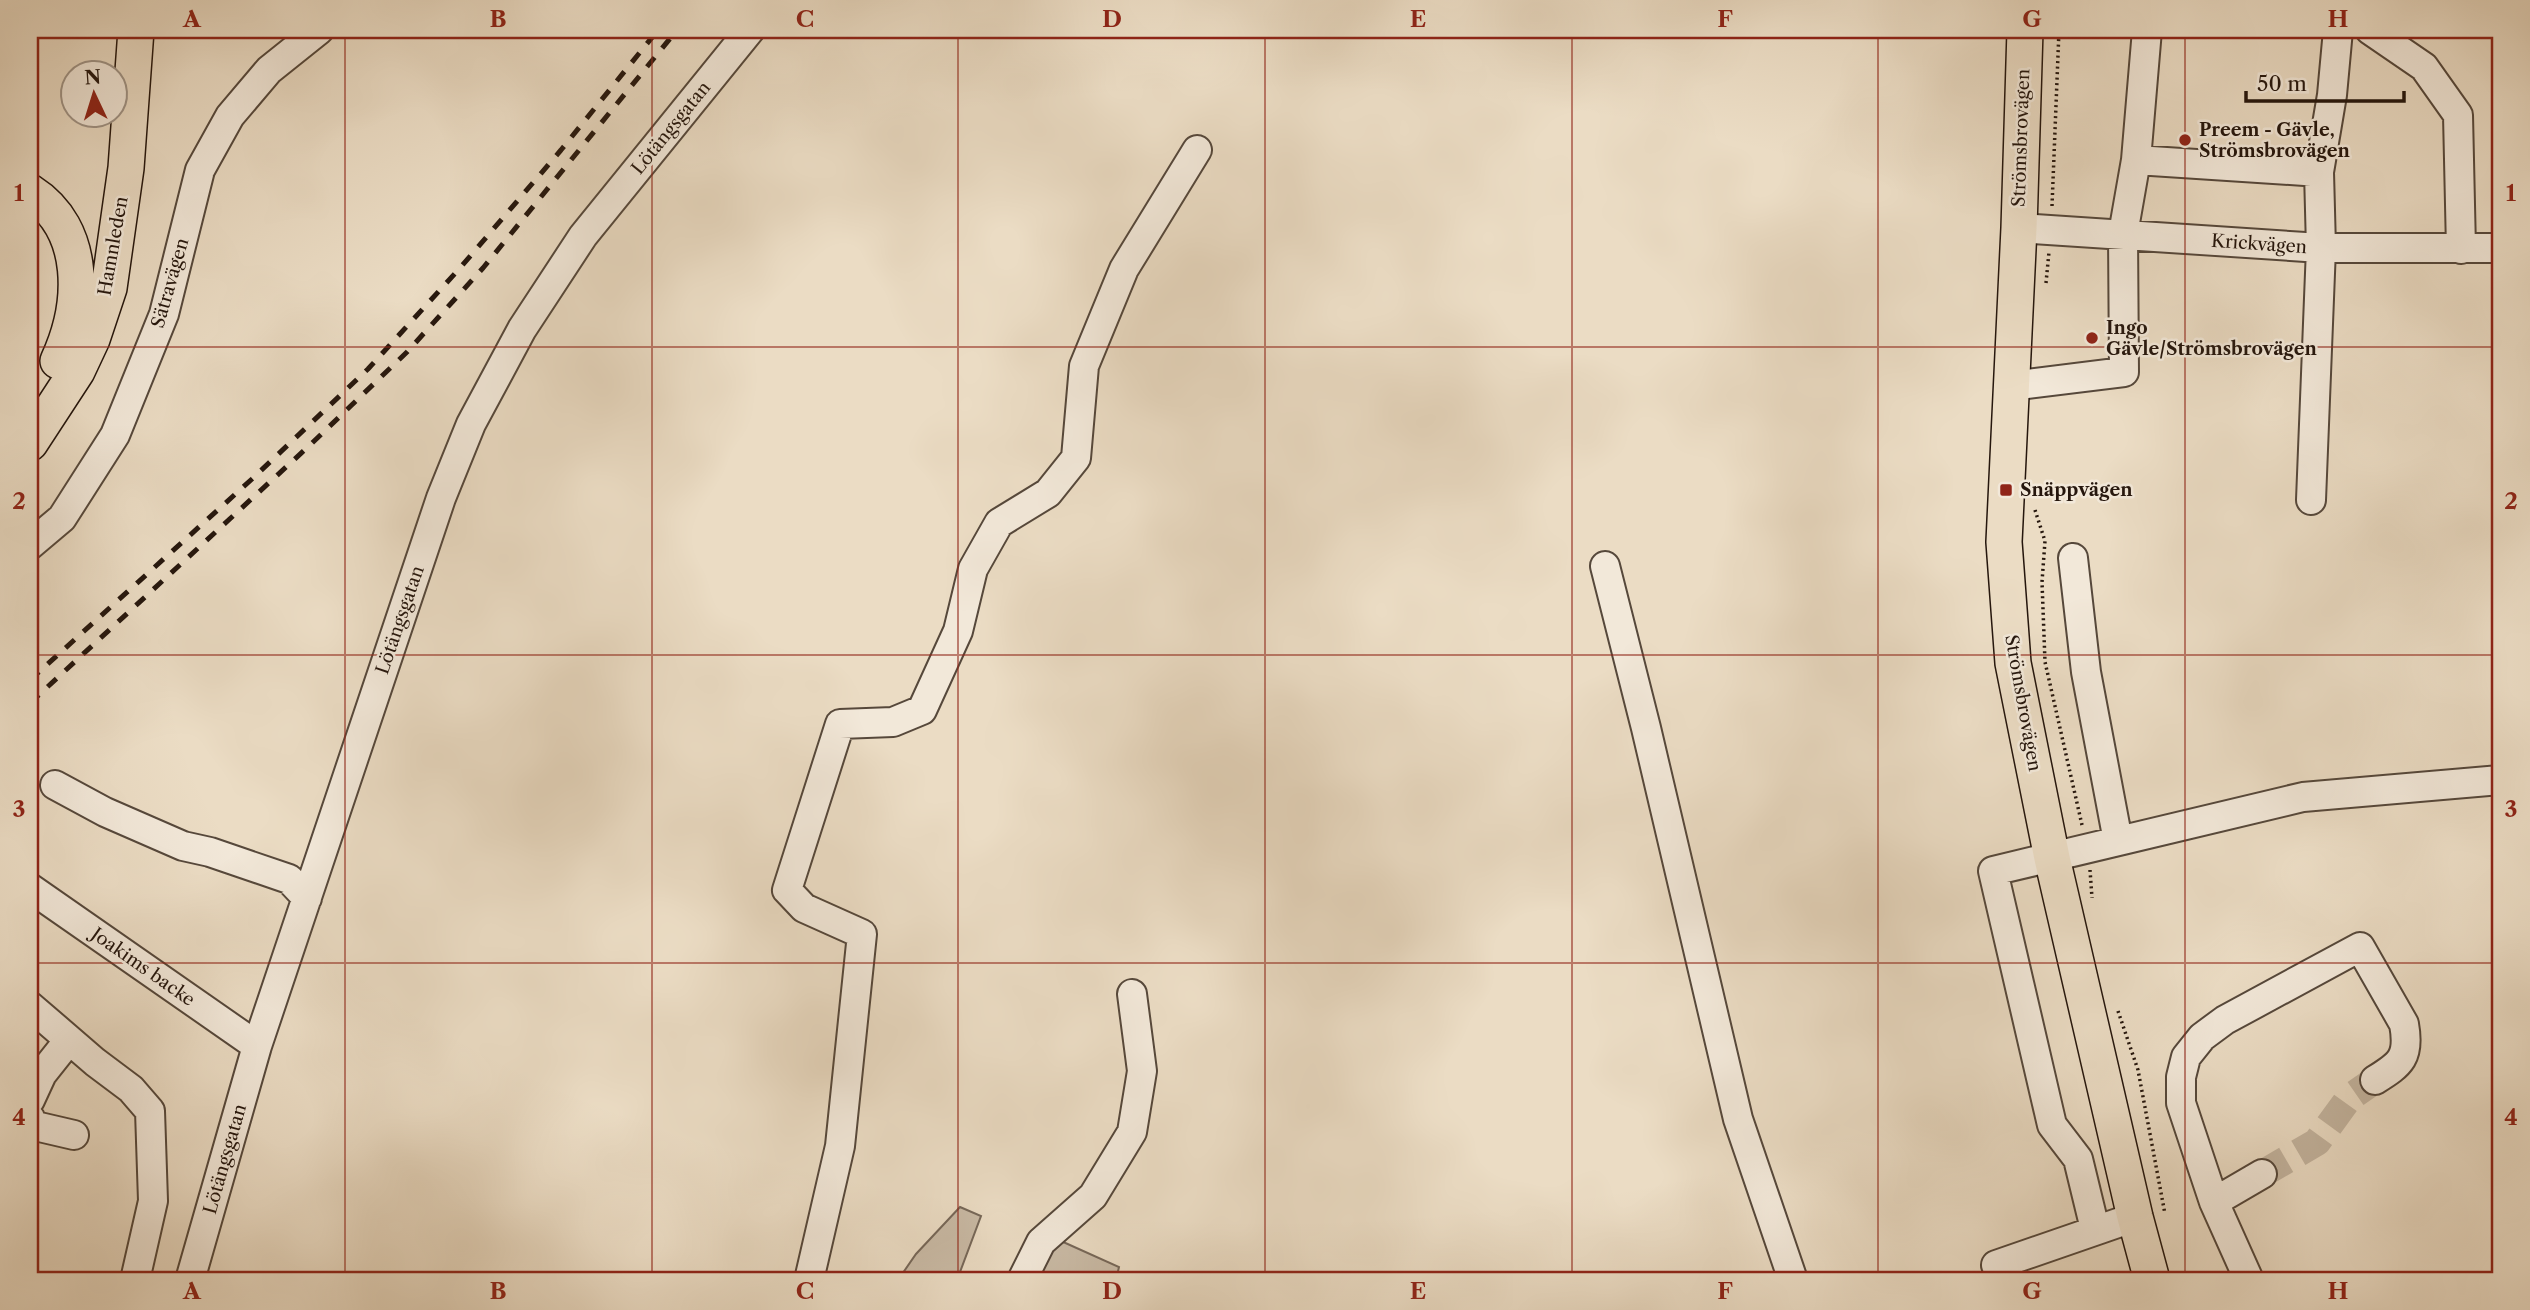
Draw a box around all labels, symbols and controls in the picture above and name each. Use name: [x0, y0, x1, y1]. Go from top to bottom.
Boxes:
text: A: [182, 5, 202, 33]
text: B: [489, 5, 507, 33]
text: C: [796, 5, 814, 33]
text: D: [1102, 5, 1122, 33]
text: E: [1410, 5, 1426, 33]
text: F: [1717, 5, 1733, 33]
text: G: [2022, 5, 2042, 33]
text: H: [2328, 5, 2349, 33]
north arrow: [60, 60, 130, 130]
scale bar: [2246, 60, 2404, 104]
text: N: [84, 65, 102, 90]
street label: Strömsbrovägen: [2008, 68, 2034, 208]
text: 50 m: [2257, 71, 2307, 96]
street label: Lötängsgatan: [627, 77, 715, 179]
place label: Preem - Gävle, Strömsbrovägen: [2199, 119, 2351, 162]
marker: Preem - Gävle, Strömsbrovägen: [2177, 132, 2193, 148]
text: 1: [14, 179, 25, 207]
text: 1: [2506, 179, 2517, 207]
street label: Hamnleden: [93, 195, 133, 297]
street label: Krickvägen: [2210, 230, 2308, 258]
street label: Sätravägen: [147, 235, 193, 331]
place label: Ingo Gävle/Strömsbrovägen: [2106, 317, 2318, 360]
marker: Ingo Gävle/Strömsbrovägen: [2084, 330, 2100, 346]
place label: Snäppvägen: [2020, 479, 2133, 501]
marker: Snäppvägen: [1998, 482, 2014, 498]
text: 2: [12, 487, 26, 515]
text: 2: [2504, 487, 2518, 515]
street label: Lötängsgatan: [371, 563, 429, 677]
street label: Strömsbrovägen: [2000, 633, 2046, 773]
text: 3: [13, 795, 26, 823]
text: 3: [2505, 795, 2518, 823]
street label: Joakims backe: [84, 921, 199, 1011]
street label: Lötängsgatan: [199, 1101, 251, 1217]
text: 4: [12, 1103, 26, 1131]
text: 4: [2504, 1103, 2518, 1131]
text: A: [182, 1277, 202, 1305]
text: B: [489, 1277, 507, 1305]
text: C: [796, 1277, 814, 1305]
text: D: [1102, 1277, 1122, 1305]
text: E: [1410, 1277, 1426, 1305]
text: F: [1717, 1277, 1733, 1305]
text: G: [2022, 1277, 2042, 1305]
text: H: [2328, 1277, 2349, 1305]

